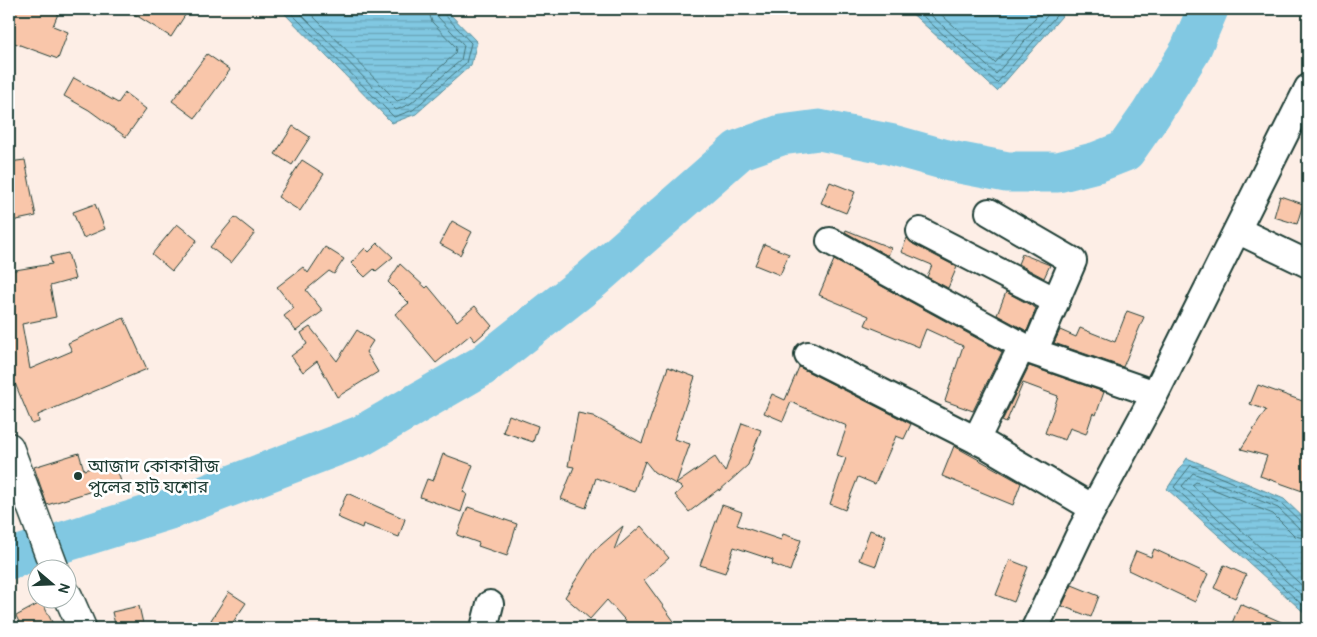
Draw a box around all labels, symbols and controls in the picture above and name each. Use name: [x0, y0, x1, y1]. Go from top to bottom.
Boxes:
place label: আজাদ কোকারীজ পুলের হাট যশোর: [87, 455, 220, 499]
marker: আজাদ কোকারীজ পুলের হাট যশোর: [72, 470, 84, 482]
north arrow: [28, 560, 78, 610]
text: N: [54, 581, 73, 595]

